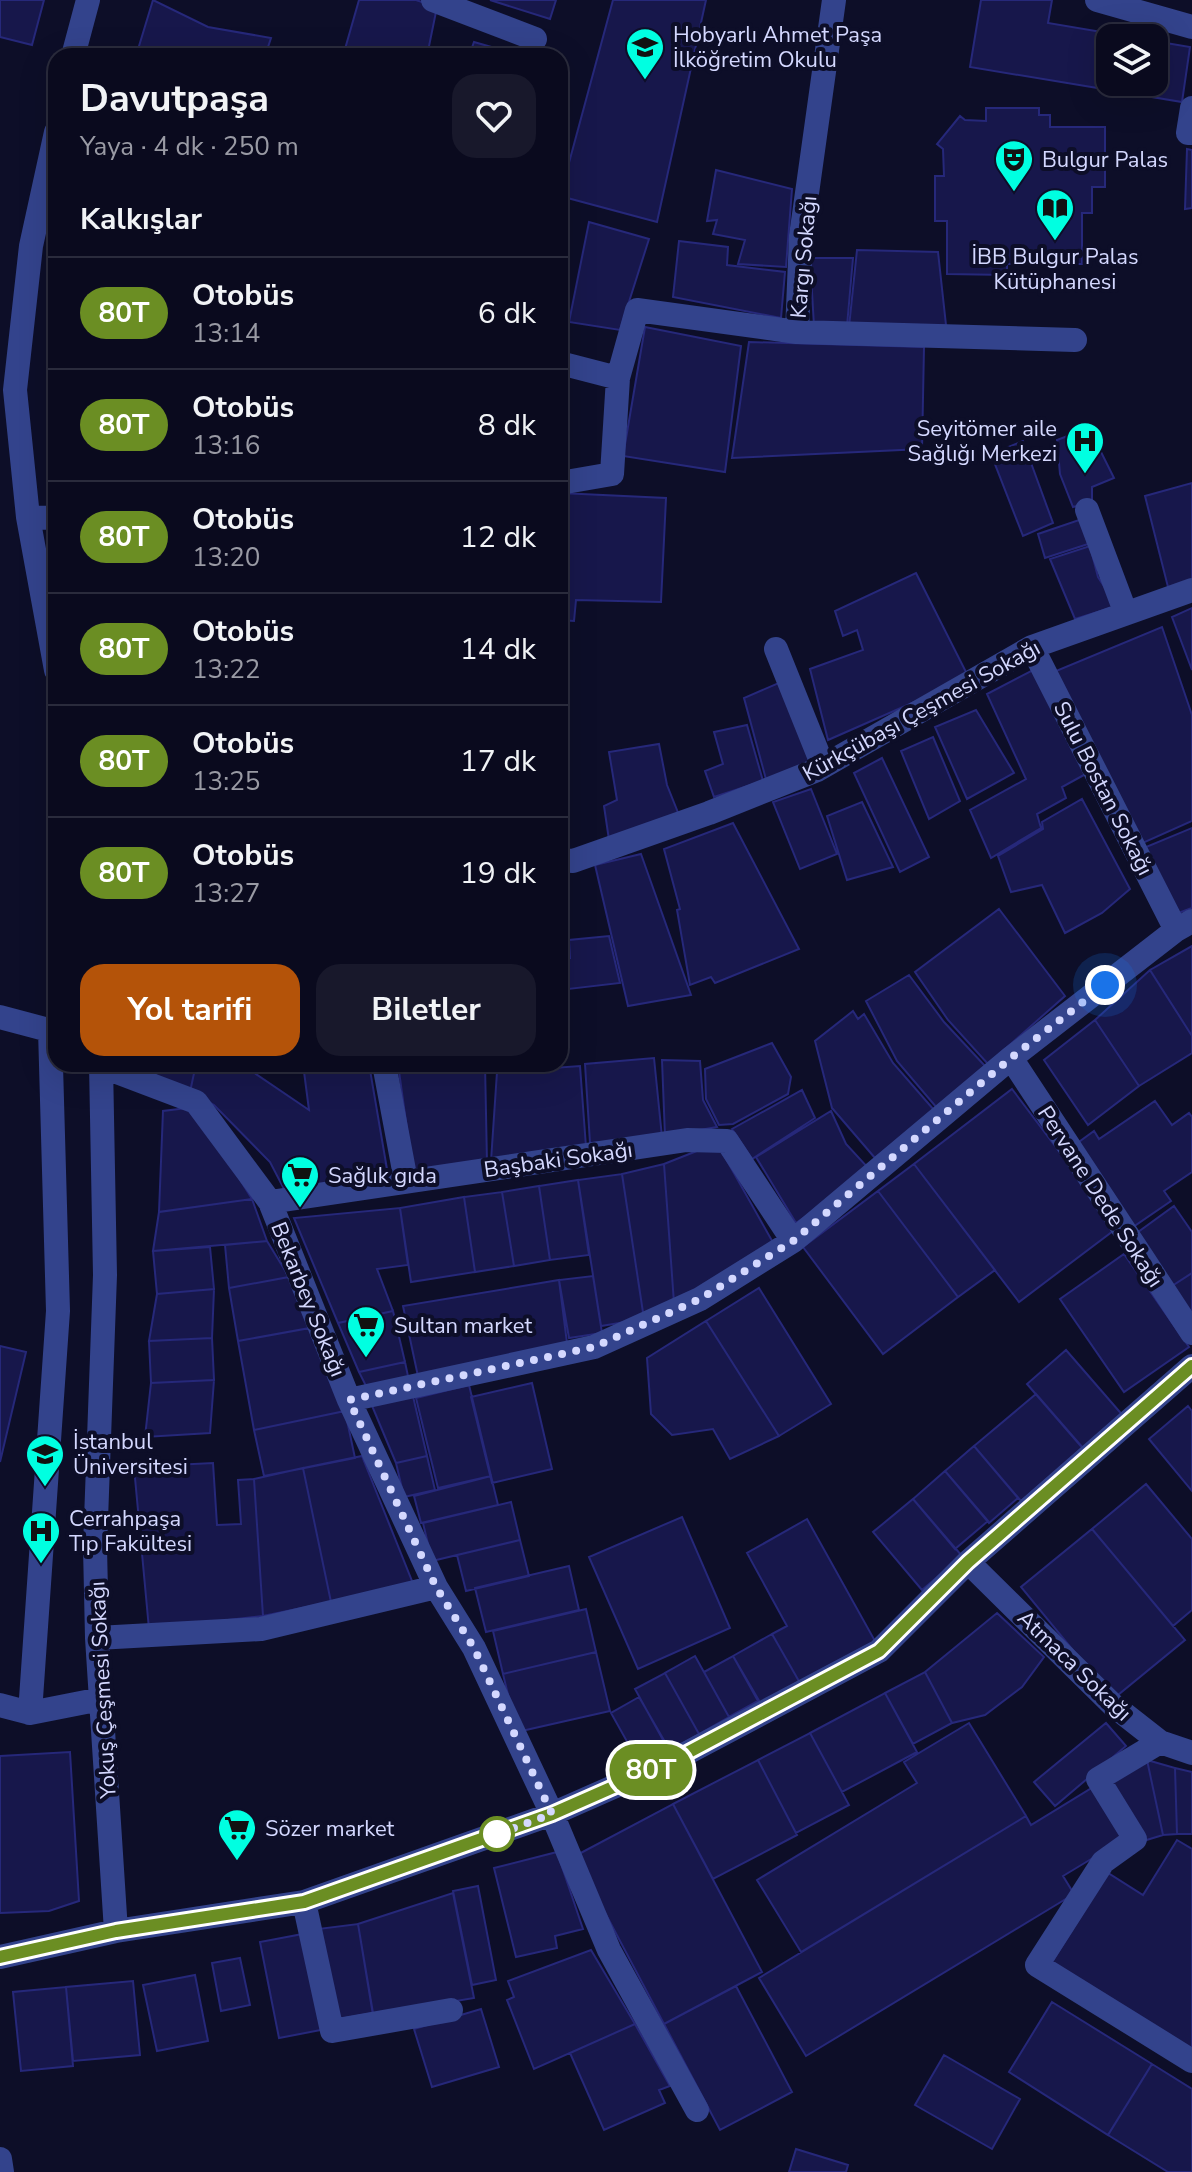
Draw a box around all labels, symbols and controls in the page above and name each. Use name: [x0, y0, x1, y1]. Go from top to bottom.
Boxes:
place label: Hobyarlı Ahmet Paşa İlköğretim Okulu: [673, 20, 882, 75]
map controls: [1096, 24, 1168, 96]
button: layers: [1096, 24, 1168, 96]
school or university icon: Hobyarlı Ahmet Paşa İlköğretim Okulu: [624, 26, 666, 81]
text: Davutpaşa: [80, 73, 269, 124]
button: heart: [452, 74, 536, 158]
text: Yaya · 4 dk · 250 m: [80, 129, 299, 164]
theatre icon: Bulgur Palas: [993, 138, 1035, 193]
place label: Bulgur Palas: [1042, 145, 1168, 175]
library icon: İBB Bulgur Palas Kütüphanesi: [1034, 187, 1076, 242]
street label: Kargı Sokağı: [784, 194, 824, 320]
text: Kalkışlar: [80, 199, 202, 240]
place label: İBB Bulgur Palas Kütüphanesi: [971, 242, 1139, 297]
text: Otobüs: [192, 275, 294, 316]
text: 6 dk: [478, 293, 536, 334]
text: 80T: [99, 294, 150, 332]
text: 13:14: [192, 316, 260, 351]
text: Otobüs: [192, 387, 294, 428]
text: 8 dk: [478, 405, 536, 446]
text: 80T: [99, 406, 150, 444]
place label: Seyitömer aile Sağlığı Merkezi: [908, 414, 1057, 469]
hospital icon: Seyitömer aile Sağlığı Merkezi: [1064, 420, 1106, 475]
text: 13:16: [192, 428, 260, 463]
text: Otobüs: [192, 499, 294, 540]
text: 12 dk: [460, 517, 536, 558]
text: 80T: [99, 518, 150, 556]
text: 13:20: [192, 540, 260, 575]
text: Otobüs: [192, 611, 294, 652]
text: 14 dk: [460, 629, 536, 670]
text: 80T: [99, 630, 150, 668]
street label: Kürkçübaşı Çeşmesi Sokağı: [797, 633, 1046, 789]
text: 13:22: [192, 652, 260, 687]
street label: Sulu Bostan Sokağı: [1046, 696, 1160, 881]
text: Otobüs: [192, 723, 294, 764]
text: 17 dk: [460, 741, 536, 782]
text: 80T: [99, 742, 150, 780]
text: 13:25: [192, 764, 260, 799]
text: Otobüs: [192, 835, 294, 876]
text: 19 dk: [460, 853, 536, 894]
text: 80T: [99, 854, 150, 892]
text: 13:27: [192, 876, 260, 911]
button: Yol tarifi: [80, 964, 300, 1056]
button: Biletler: [316, 964, 536, 1056]
your location: [1085, 965, 1125, 1005]
street label: Pervane Dede Sokağı: [1030, 1100, 1170, 1293]
street label: Başbaki Sokağı: [482, 1135, 634, 1185]
supermarket icon: Sağlık gıda: [279, 1154, 321, 1209]
place label: Sağlık gıda: [328, 1161, 437, 1191]
street label: Bekarbey Sokağı: [263, 1217, 353, 1381]
supermarket icon: Sultan market: [345, 1304, 387, 1359]
place label: Sultan market: [394, 1311, 532, 1341]
place label: İstanbul Üniversitesi: [73, 1427, 188, 1482]
school or university icon: İstanbul Üniversitesi: [24, 1433, 66, 1488]
place label: Cerrahpaşa Tıp Fakültesi: [69, 1504, 192, 1559]
hospital icon: Cerrahpaşa Tıp Fakültesi: [20, 1510, 62, 1565]
street label: Yokuş Çeşmesi Sokağı: [82, 1580, 124, 1800]
street label: Atmaca Sokağı: [1011, 1604, 1138, 1728]
line badge: 80T: [605, 1744, 697, 1796]
text: 80T: [626, 1751, 677, 1789]
supermarket icon: Sözer market: [216, 1807, 258, 1862]
place label: Sözer market: [265, 1814, 395, 1844]
unlabelled marker: [480, 1817, 514, 1851]

